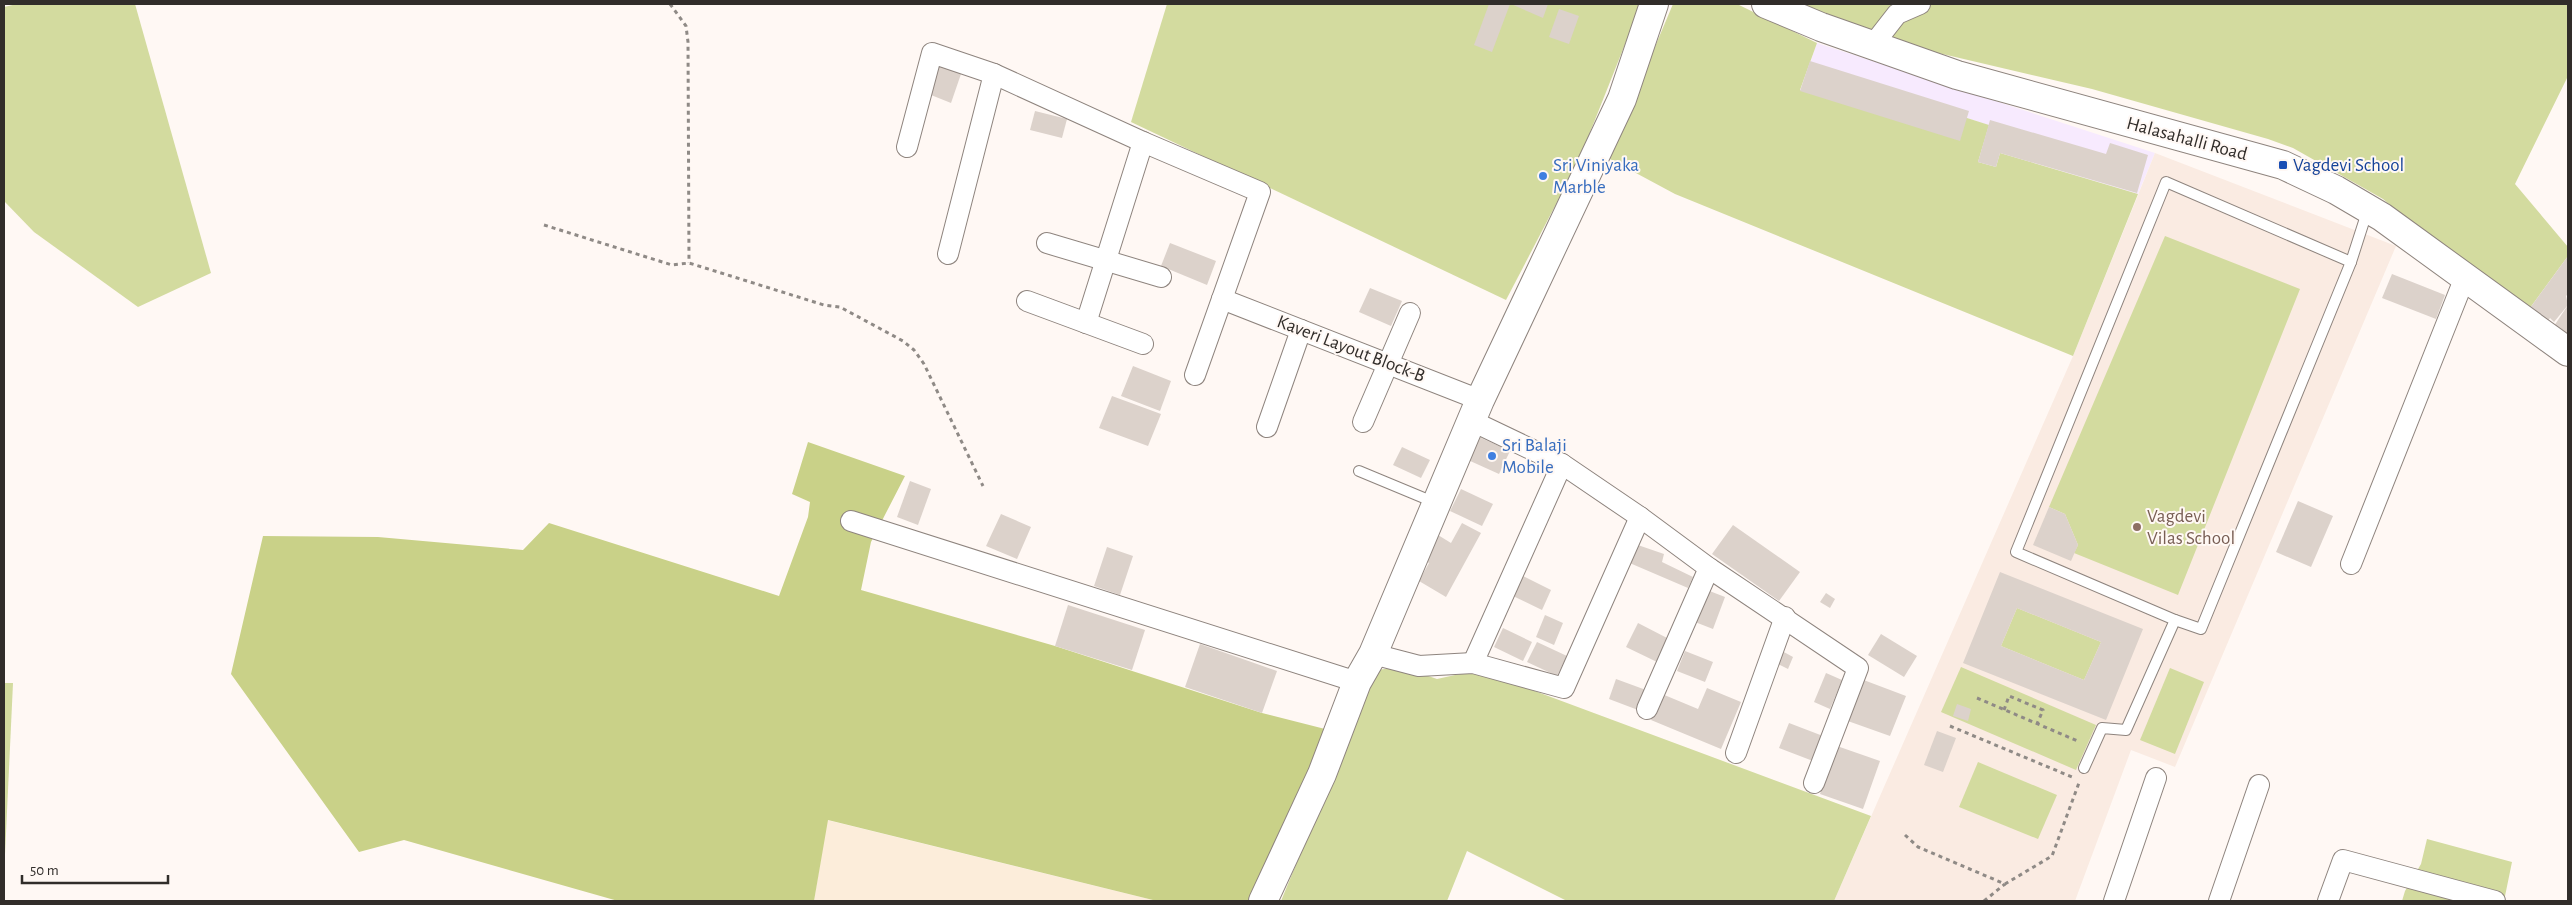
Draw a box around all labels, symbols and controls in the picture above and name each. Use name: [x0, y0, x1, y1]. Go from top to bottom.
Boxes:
street label: Halasahalli Road: [2125, 114, 2250, 164]
place label: Sri Viniyaka Marble: [1553, 156, 1639, 197]
place label: Vagdevi School: [2293, 156, 2404, 175]
marker: Vagdevi School: [2277, 159, 2289, 171]
marker: Sri Viniyaka Marble: [1537, 170, 1549, 182]
street label: Kaveri Layout Block-B: [1274, 312, 1428, 386]
place label: Sri Balaji Mobile: [1502, 436, 1567, 477]
marker: Sri Balaji Mobile: [1486, 450, 1498, 462]
place label: Vagdevi Vilas School: [2147, 507, 2235, 548]
marker: Vagdevi Vilas School: [2131, 521, 2143, 533]
scale bar: [22, 852, 169, 884]
text: 50 m: [30, 863, 59, 878]

